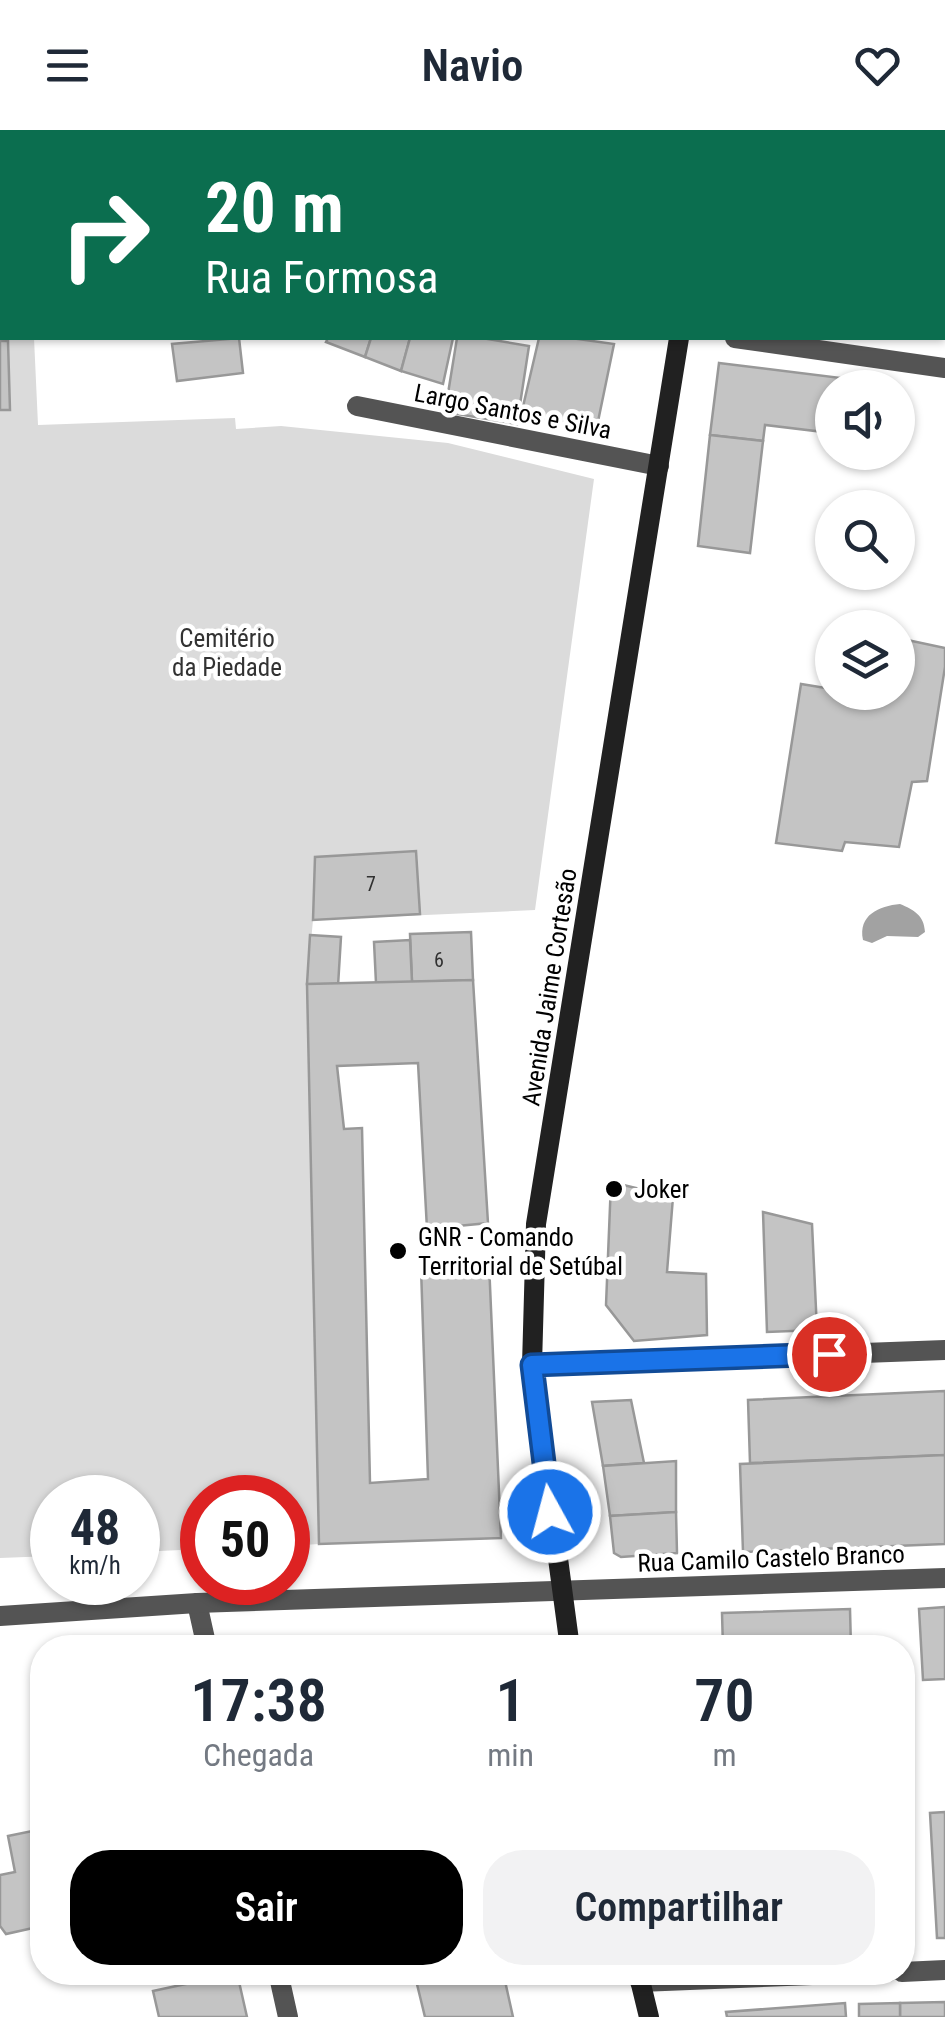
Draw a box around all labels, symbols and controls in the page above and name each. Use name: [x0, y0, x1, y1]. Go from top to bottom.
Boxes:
icon: menu: [40, 38, 95, 93]
icon: heart: [850, 38, 905, 93]
text: Navio: [421, 39, 524, 92]
text: 20 m: [205, 167, 344, 249]
icon: right: [40, 170, 170, 300]
text: Rua Formosa: [205, 251, 439, 304]
map controls: [815, 370, 915, 710]
button: sound: [815, 370, 915, 470]
street label: Largo Santos e Silva: [412, 378, 614, 445]
button: search: [815, 490, 915, 590]
button: layers: [815, 610, 915, 710]
park label: Cemitério da Piedade: [172, 624, 282, 682]
street label: Avenida Jaime Cortesão: [516, 866, 583, 1108]
house number: 7: [366, 872, 376, 896]
house number: 6: [434, 948, 444, 972]
place label: Joker: [634, 1175, 689, 1204]
marker: Joker: [603, 1178, 625, 1200]
place label: GNR - Comando Territorial de Setúbal: [418, 1223, 623, 1281]
marker: GNR - Comando Territorial de Setúbal: [387, 1240, 409, 1262]
pin: [787, 1312, 872, 1397]
icon: arrive: [802, 1327, 857, 1382]
position arrow: [498, 1460, 602, 1564]
speed limit sign: 50: [180, 1475, 310, 1605]
text: 48: [70, 1499, 120, 1557]
street label: Rua Camilo Castelo Branco: [637, 1539, 905, 1578]
text: km/h: [69, 1551, 121, 1580]
text: 17:38: [190, 1665, 327, 1736]
text: 1: [496, 1665, 526, 1736]
text: 70: [694, 1665, 755, 1736]
text: Chegada: [203, 1736, 314, 1774]
text: min: [487, 1736, 534, 1774]
text: m: [712, 1736, 737, 1774]
button: Sair: [70, 1850, 463, 1965]
button: Compartilhar: [483, 1850, 875, 1965]

